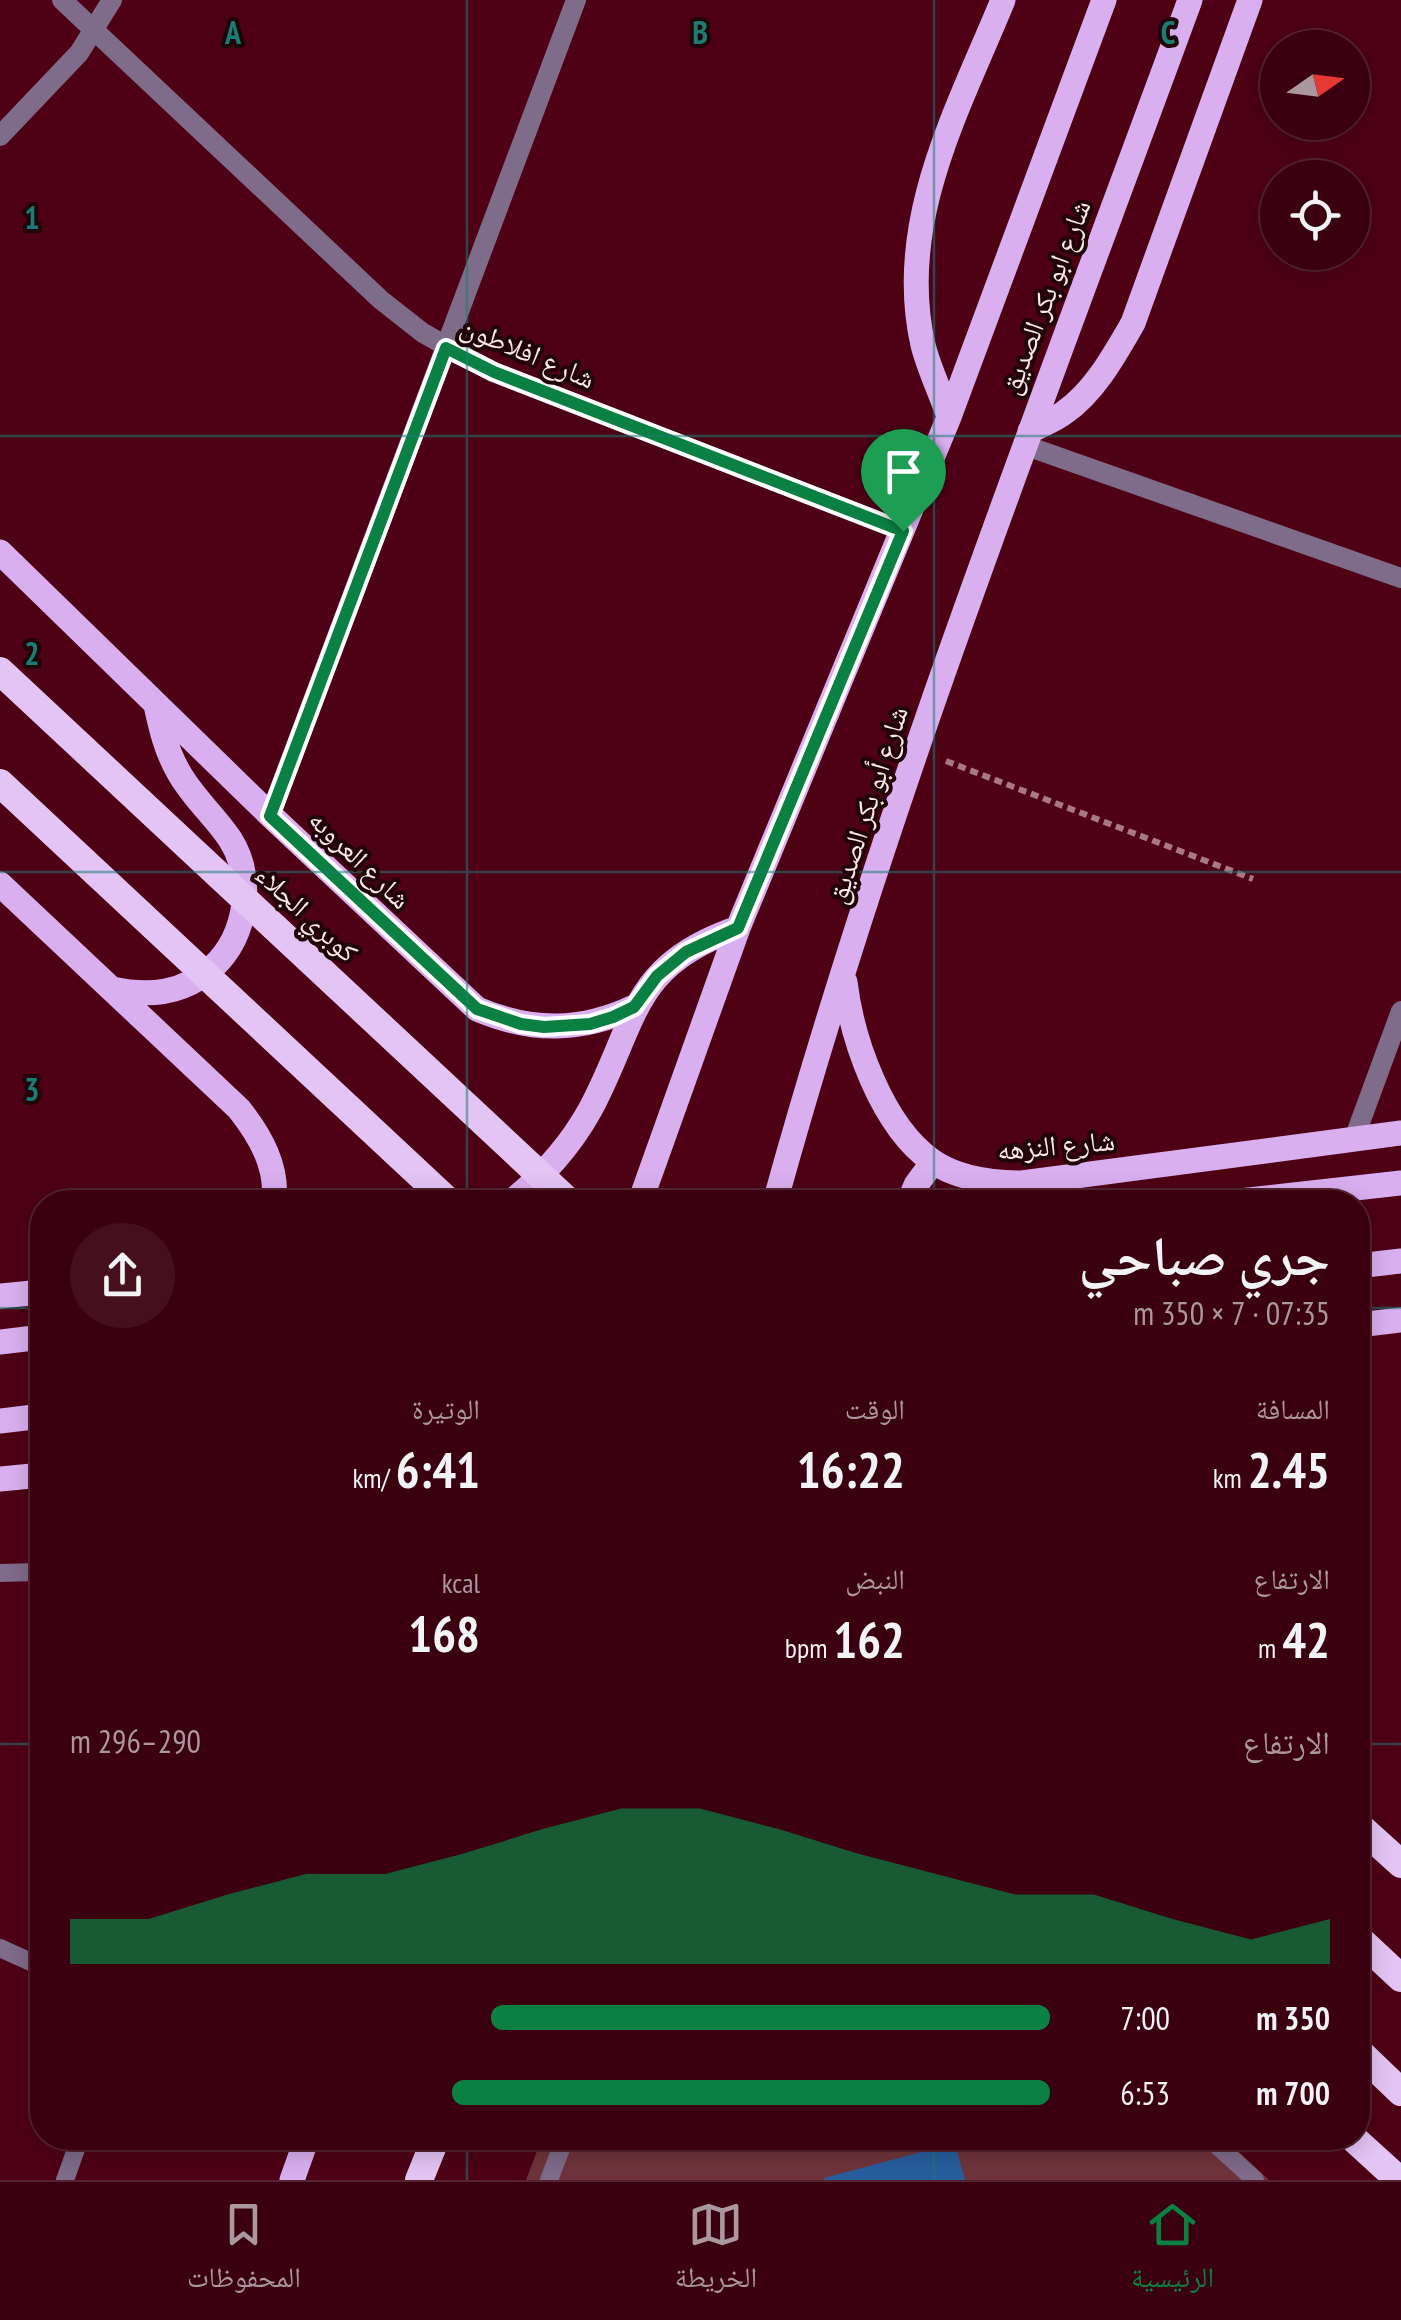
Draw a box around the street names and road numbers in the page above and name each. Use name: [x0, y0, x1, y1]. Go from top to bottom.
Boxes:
street label: شارع ابو بكر الصديق: [990, 194, 1099, 399]
street label: شارع افلاطون: [455, 307, 601, 396]
street label: شارع أبو بكر الصديق: [817, 701, 916, 908]
street label: شارع العروبه: [301, 801, 419, 916]
street label: كوبري الجلاء: [245, 856, 367, 974]
street label: شارع النزهه: [995, 1121, 1116, 1168]

